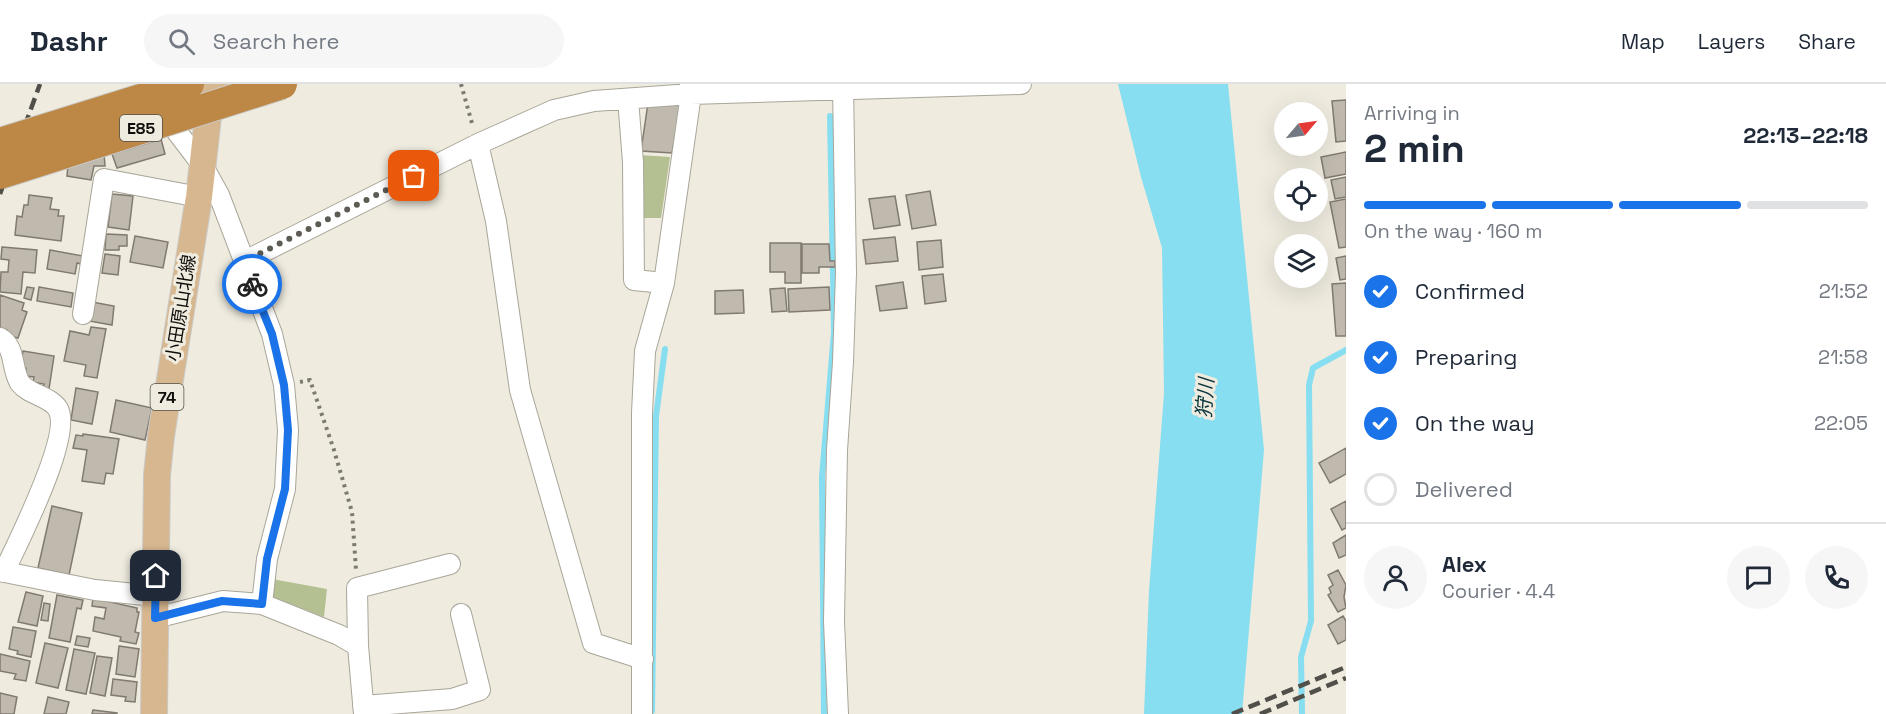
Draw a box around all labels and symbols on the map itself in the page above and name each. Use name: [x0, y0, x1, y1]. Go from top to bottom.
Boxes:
north arrow: [1274, 102, 1328, 156]
road number: E85: [120, 115, 162, 141]
pin: [388, 150, 439, 201]
street label: 小田原山北線: [161, 253, 200, 363]
courier: [222, 254, 282, 314]
water label: 狩川: [1191, 375, 1220, 419]
road number: 74: [150, 384, 184, 410]
pin: [130, 550, 181, 601]

